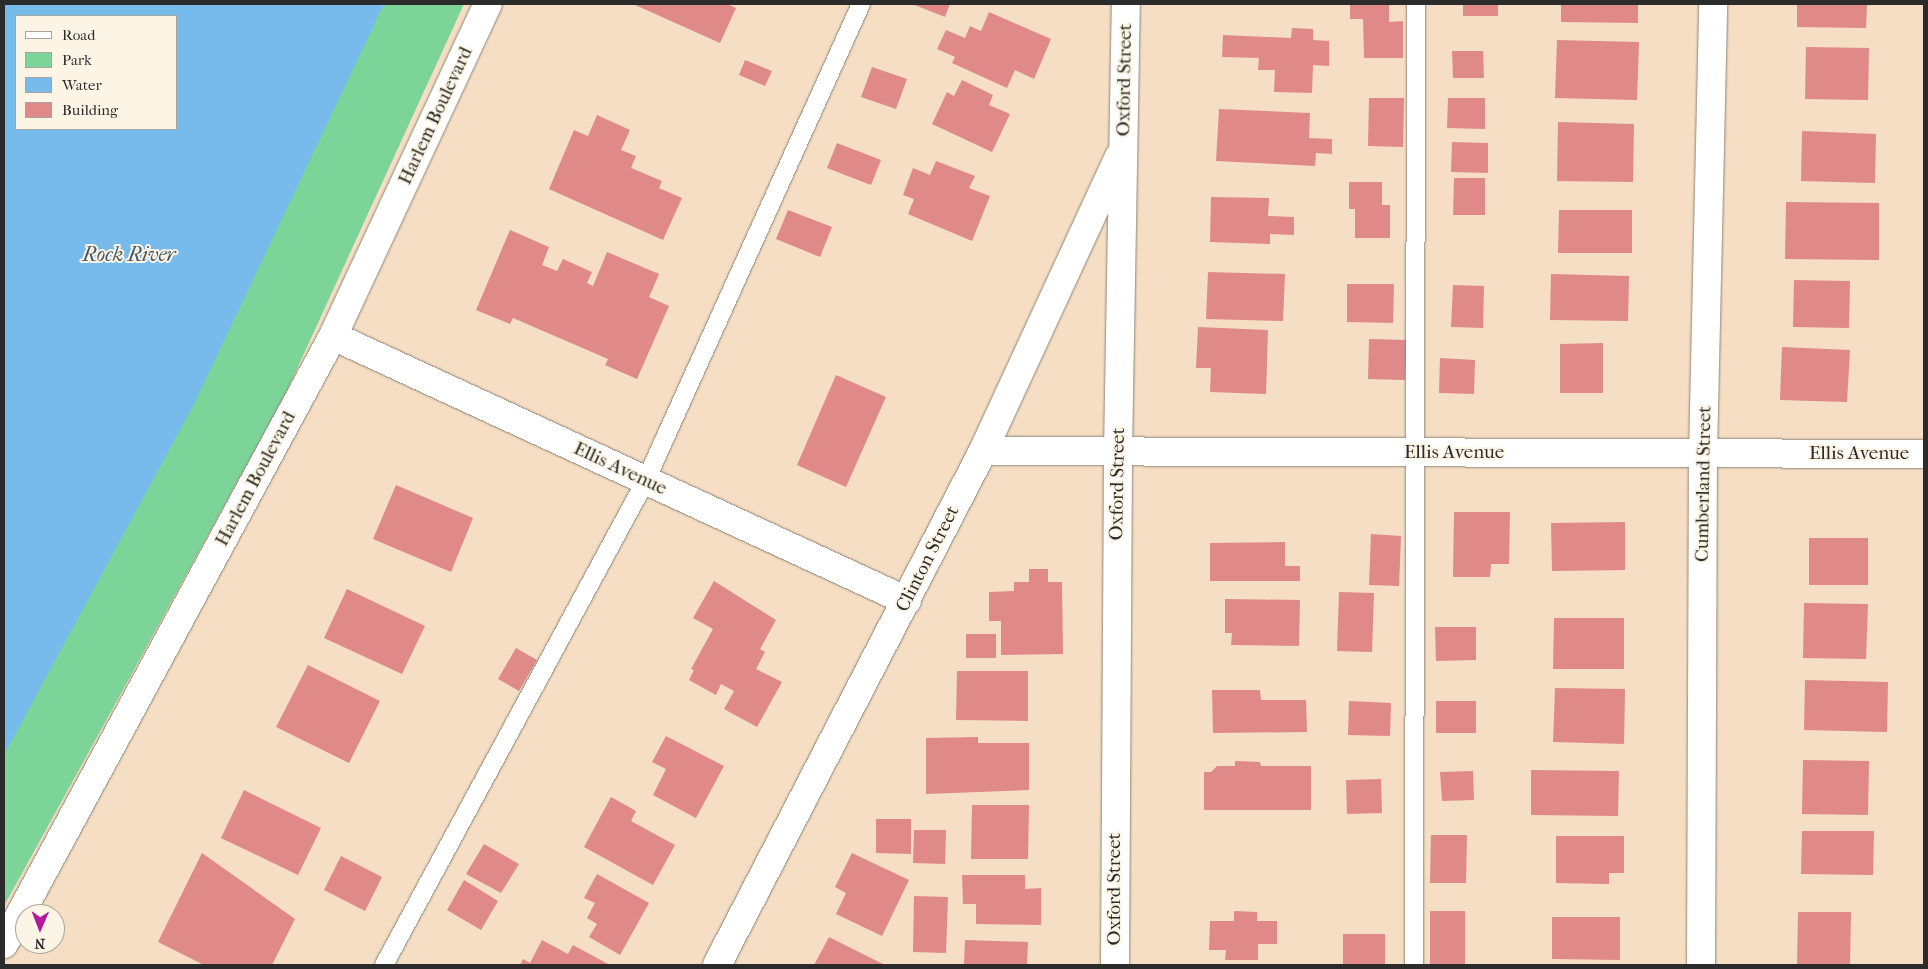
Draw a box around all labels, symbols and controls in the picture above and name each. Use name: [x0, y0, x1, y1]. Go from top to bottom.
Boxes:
legend: [15, 15, 178, 130]
street label: Oxford Street: [1113, 23, 1137, 137]
text: Road: [62, 26, 95, 44]
street label: Harlem Boulevard: [394, 44, 478, 188]
text: Park: [62, 51, 92, 69]
text: Water: [62, 76, 102, 94]
text: Building: [62, 101, 118, 119]
water label: Rock River: [82, 242, 176, 266]
street label: Cumberland Street: [1691, 406, 1717, 562]
street label: Harlem Boulevard: [211, 408, 301, 550]
street label: Oxford Street: [1106, 427, 1130, 541]
street label: Ellis Avenue: [570, 438, 670, 500]
street label: Ellis Avenue: [1404, 442, 1504, 464]
street label: Ellis Avenue: [1809, 443, 1909, 465]
street label: Clinton Street: [891, 502, 965, 616]
street label: Oxford Street: [1104, 833, 1126, 945]
north arrow: [15, 904, 65, 954]
text: N: [34, 935, 45, 952]

